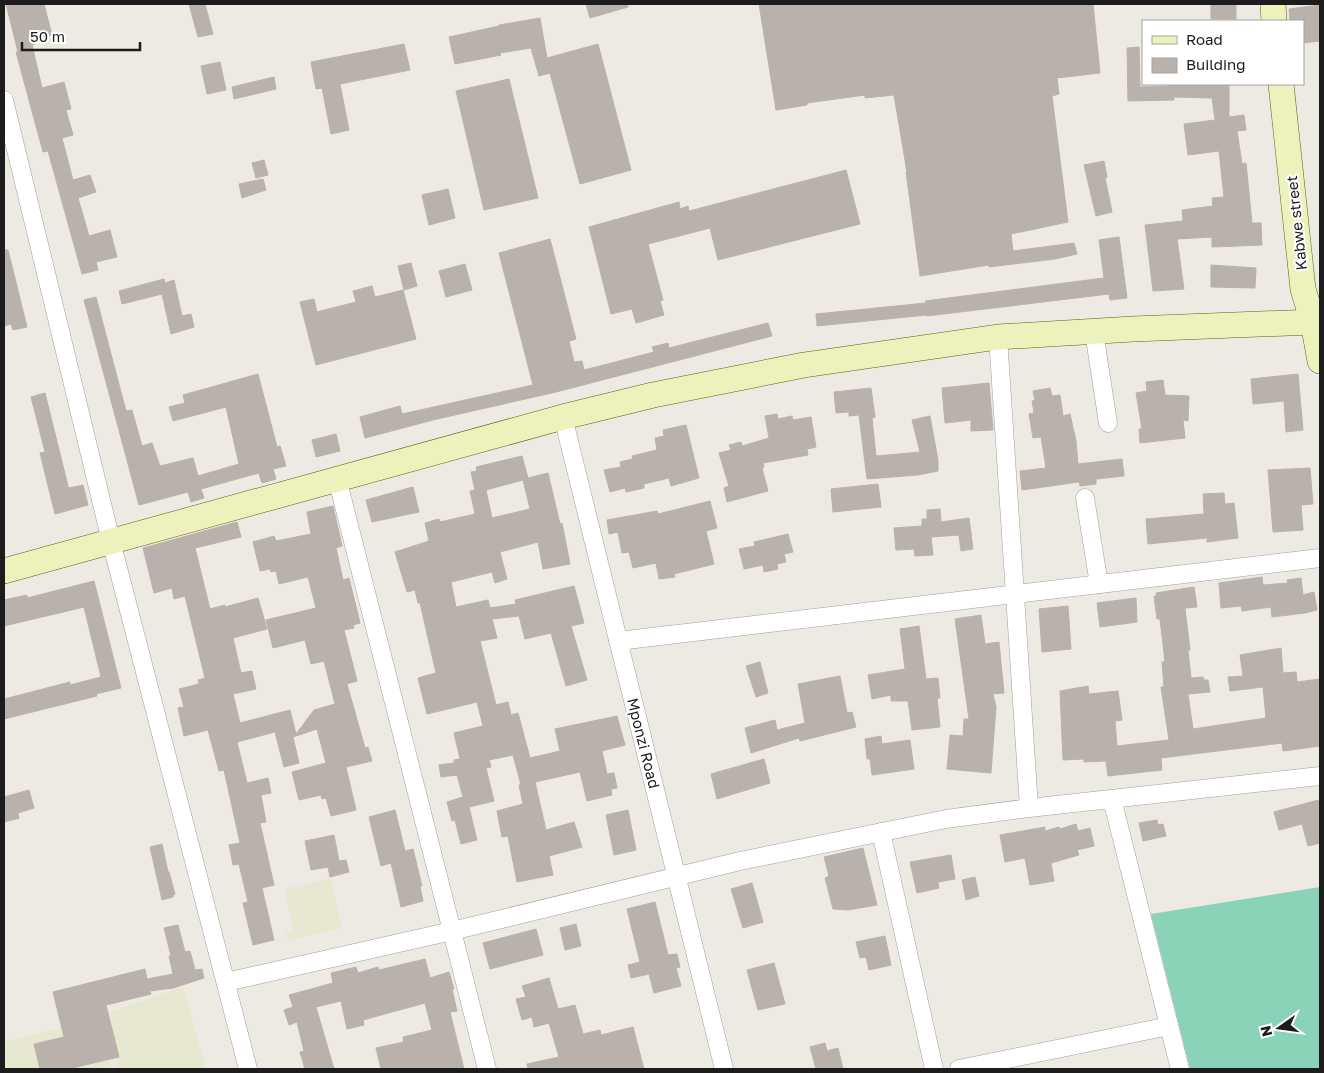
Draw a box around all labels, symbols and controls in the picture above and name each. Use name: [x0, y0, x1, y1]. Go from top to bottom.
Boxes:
scale bar: [22, 20, 140, 52]
legend: [1142, 20, 1304, 85]
text: 50 m: [30, 27, 65, 45]
text: Road: [1186, 30, 1223, 48]
text: Building: [1186, 55, 1246, 73]
street label: Kabwe street: [1282, 175, 1310, 271]
street label: Mponzi Road: [624, 696, 664, 790]
north arrow: [1254, 1003, 1304, 1053]
text: N: [1256, 1024, 1275, 1038]

